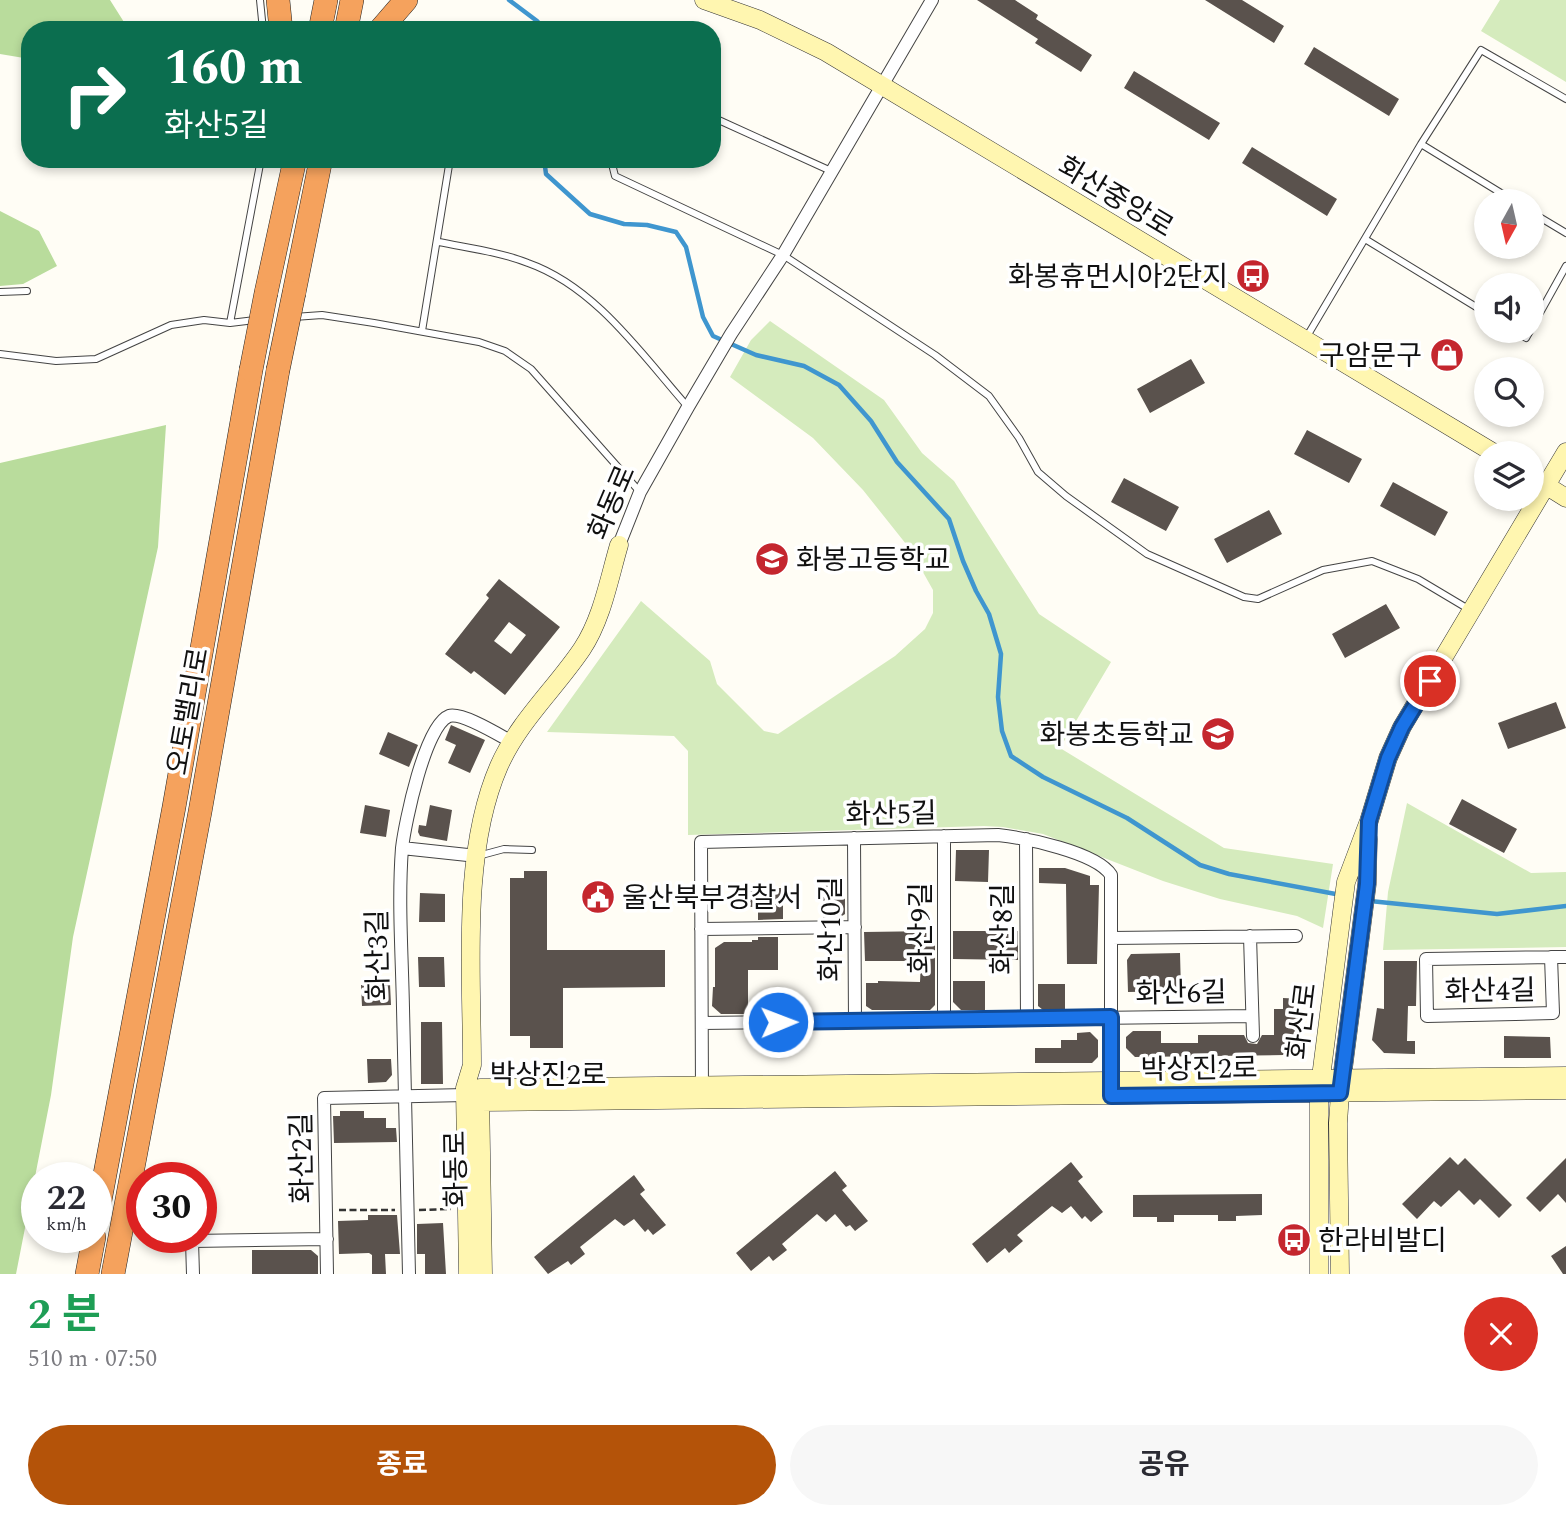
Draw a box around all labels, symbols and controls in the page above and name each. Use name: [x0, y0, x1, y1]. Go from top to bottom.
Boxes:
text: 160 m: [164, 31, 303, 106]
icon: right: [49, 49, 140, 140]
text: 화산5길: [164, 102, 268, 151]
street label: 화산중앙로: [1049, 146, 1182, 249]
north arrow: [1474, 189, 1544, 259]
map controls: [1474, 189, 1544, 511]
place label: 화봉휴먼시아2단지: [1008, 256, 1228, 299]
bus stop icon: 화봉휴먼시아2단지: [1234, 257, 1272, 295]
button: sound: [1474, 273, 1544, 343]
place label: 구암문구: [1319, 335, 1422, 378]
shop icon: 구암문구: [1428, 336, 1466, 374]
button: search: [1474, 357, 1544, 427]
button: layers: [1474, 441, 1544, 511]
street label: 화동로: [577, 459, 647, 547]
place label: 화봉고등학교: [796, 539, 951, 582]
school or university icon: 화봉고등학교: [753, 540, 791, 578]
street label: 오토밸리로: [156, 644, 221, 778]
pin: [1400, 651, 1460, 711]
icon: arrive: [1411, 662, 1449, 700]
place label: 화봉초등학교: [1039, 714, 1194, 757]
school or university icon: 화봉초등학교: [1199, 715, 1237, 753]
street label: 화산5길: [845, 792, 937, 837]
street label: 화산10길: [810, 876, 853, 982]
place label: 울산북부경찰서: [622, 877, 802, 920]
public building icon: 울산북부경찰서: [579, 878, 617, 916]
street label: 화산9길: [900, 882, 943, 974]
street label: 화산8길: [982, 883, 1025, 975]
street label: 화산3길: [356, 909, 401, 1001]
street label: 화산4길: [1444, 969, 1536, 1014]
street label: 화산6길: [1135, 971, 1227, 1016]
street label: 화산로: [1276, 980, 1329, 1062]
position arrow: [741, 985, 815, 1059]
street label: 박상진2로: [1140, 1047, 1258, 1092]
street label: 박상진2로: [489, 1054, 607, 1097]
street label: 화산2길: [280, 1112, 325, 1204]
street label: 화동로: [434, 1130, 479, 1208]
speed limit sign: 30: [126, 1162, 217, 1253]
text: 22: [47, 1172, 86, 1225]
text: km/h: [46, 1211, 87, 1238]
place label: 한라비발디: [1318, 1220, 1447, 1263]
bus stop icon: 한라비발디: [1275, 1221, 1313, 1259]
text: 2 분: [28, 1284, 101, 1347]
button: close: [1464, 1297, 1538, 1371]
text: 510 m · 07:50: [28, 1342, 157, 1377]
button: 종료: [28, 1425, 776, 1505]
button: 공유: [790, 1425, 1538, 1505]

